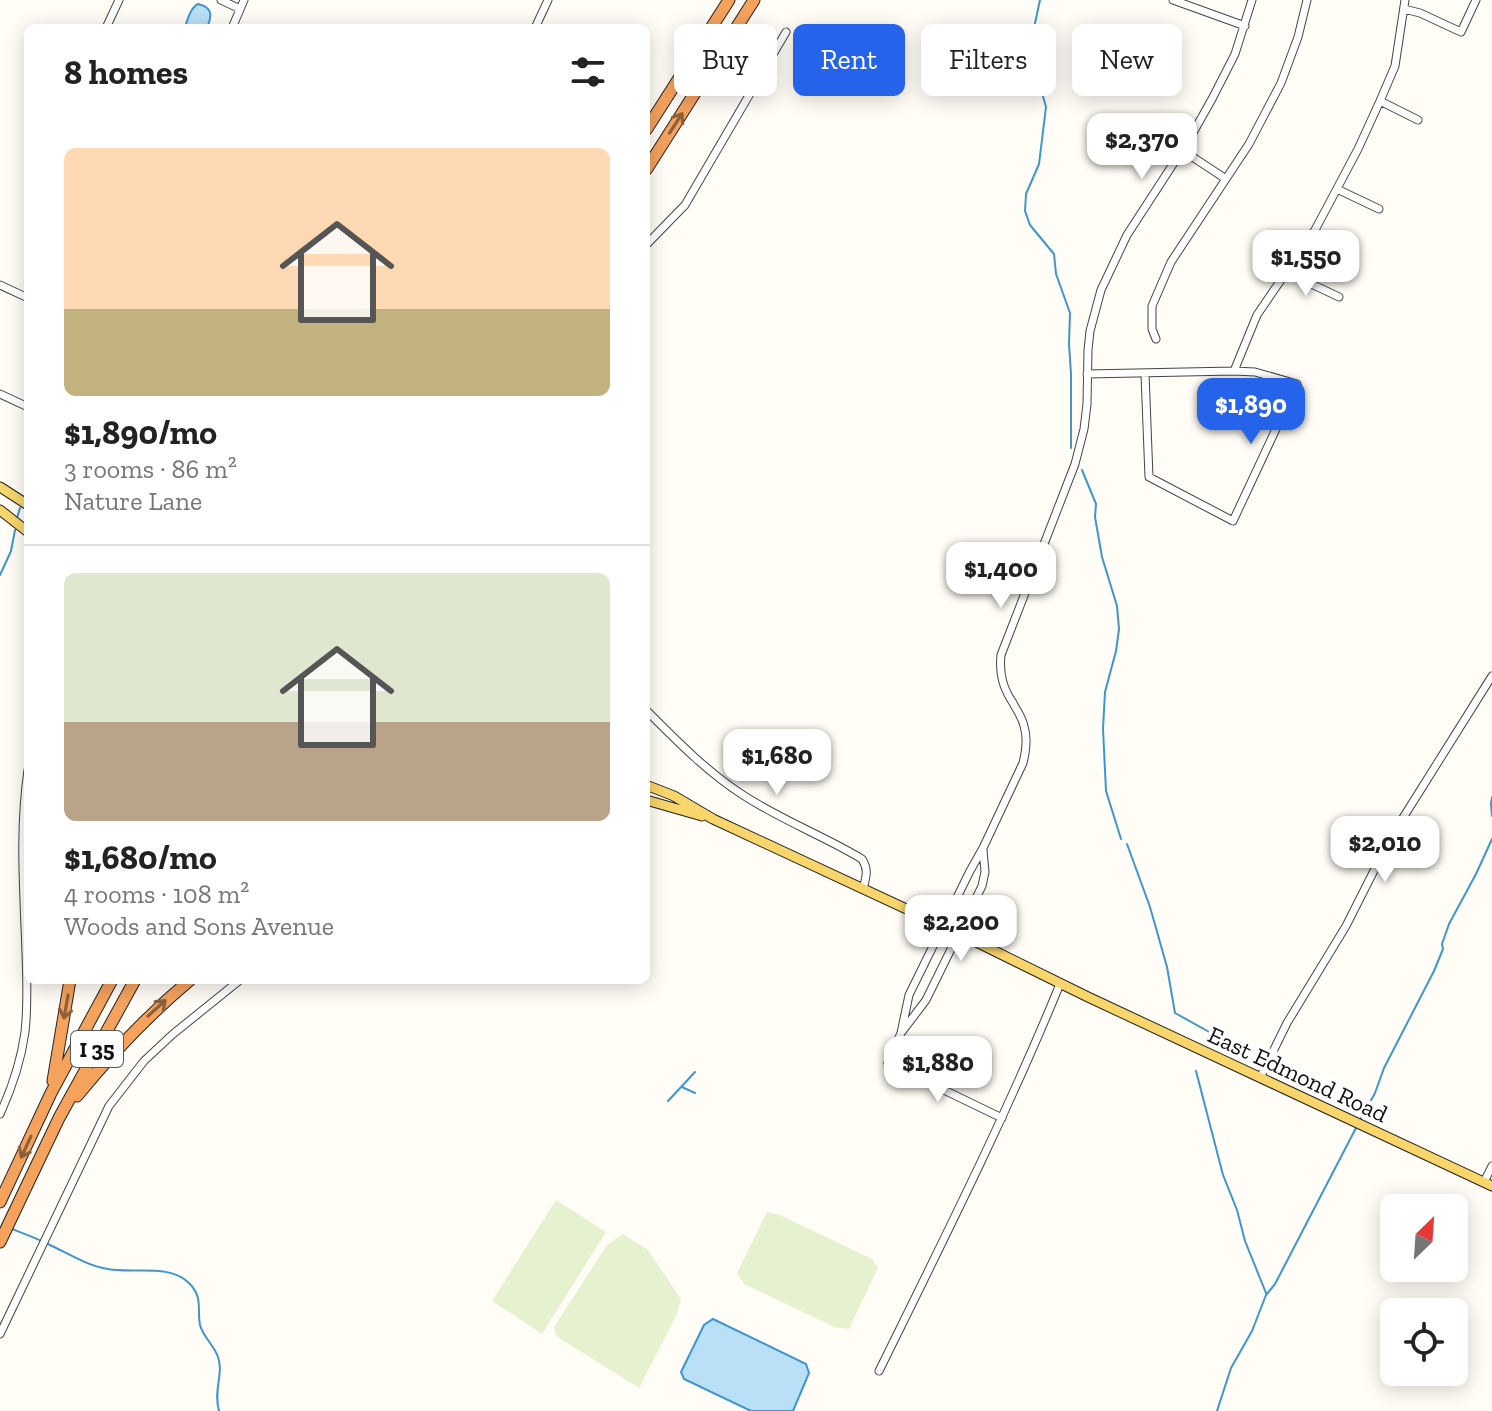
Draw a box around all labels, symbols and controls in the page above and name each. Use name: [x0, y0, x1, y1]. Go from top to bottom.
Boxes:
chip: Buy: [674, 24, 777, 96]
chip: Rent: [793, 24, 905, 96]
chip: Filters: [921, 24, 1056, 96]
chip: New: [1072, 24, 1182, 96]
icon: filters: [566, 50, 610, 94]
text: 8 homes: [64, 52, 188, 93]
one-way arrow: [668, 112, 685, 134]
pin: $2,370: [1077, 113, 1207, 181]
text: $2,370: [1105, 123, 1179, 155]
icon: home: [265, 200, 409, 344]
pin: $1,550: [1241, 230, 1371, 298]
text: $1,550: [1270, 240, 1342, 272]
pin: $1,890: [1186, 378, 1316, 446]
text: $1,890: [1215, 388, 1287, 420]
text: $1,890/mo: [64, 412, 217, 453]
text: 3 rooms · 86 m²: [64, 453, 237, 485]
text: Nature Lane: [64, 485, 202, 517]
pin: $1,400: [936, 542, 1066, 610]
text: $1,400: [964, 552, 1038, 584]
icon: home: [265, 625, 409, 769]
pin: $1,680: [712, 729, 842, 797]
text: $1,680: [741, 739, 813, 771]
pin: $2,010: [1320, 816, 1450, 884]
text: $2,010: [1349, 826, 1421, 858]
text: $1,680/mo: [64, 837, 217, 878]
text: 4 rooms · 108 m²: [64, 878, 249, 910]
pin: $2,200: [896, 895, 1026, 963]
text: $2,200: [923, 905, 999, 937]
text: Woods and Sons Avenue: [64, 910, 334, 942]
one-way arrow: [57, 993, 72, 1019]
one-way arrow: [147, 999, 167, 1017]
street label: East Edmond Road: [1204, 1020, 1392, 1128]
road number: I 35: [71, 1031, 123, 1067]
pin: $1,880: [873, 1036, 1003, 1104]
text: $1,880: [902, 1046, 974, 1078]
one-way arrow: [18, 1135, 33, 1159]
north arrow: [1380, 1194, 1468, 1282]
map controls: [1380, 1194, 1468, 1386]
button: locate: [1380, 1298, 1468, 1386]

